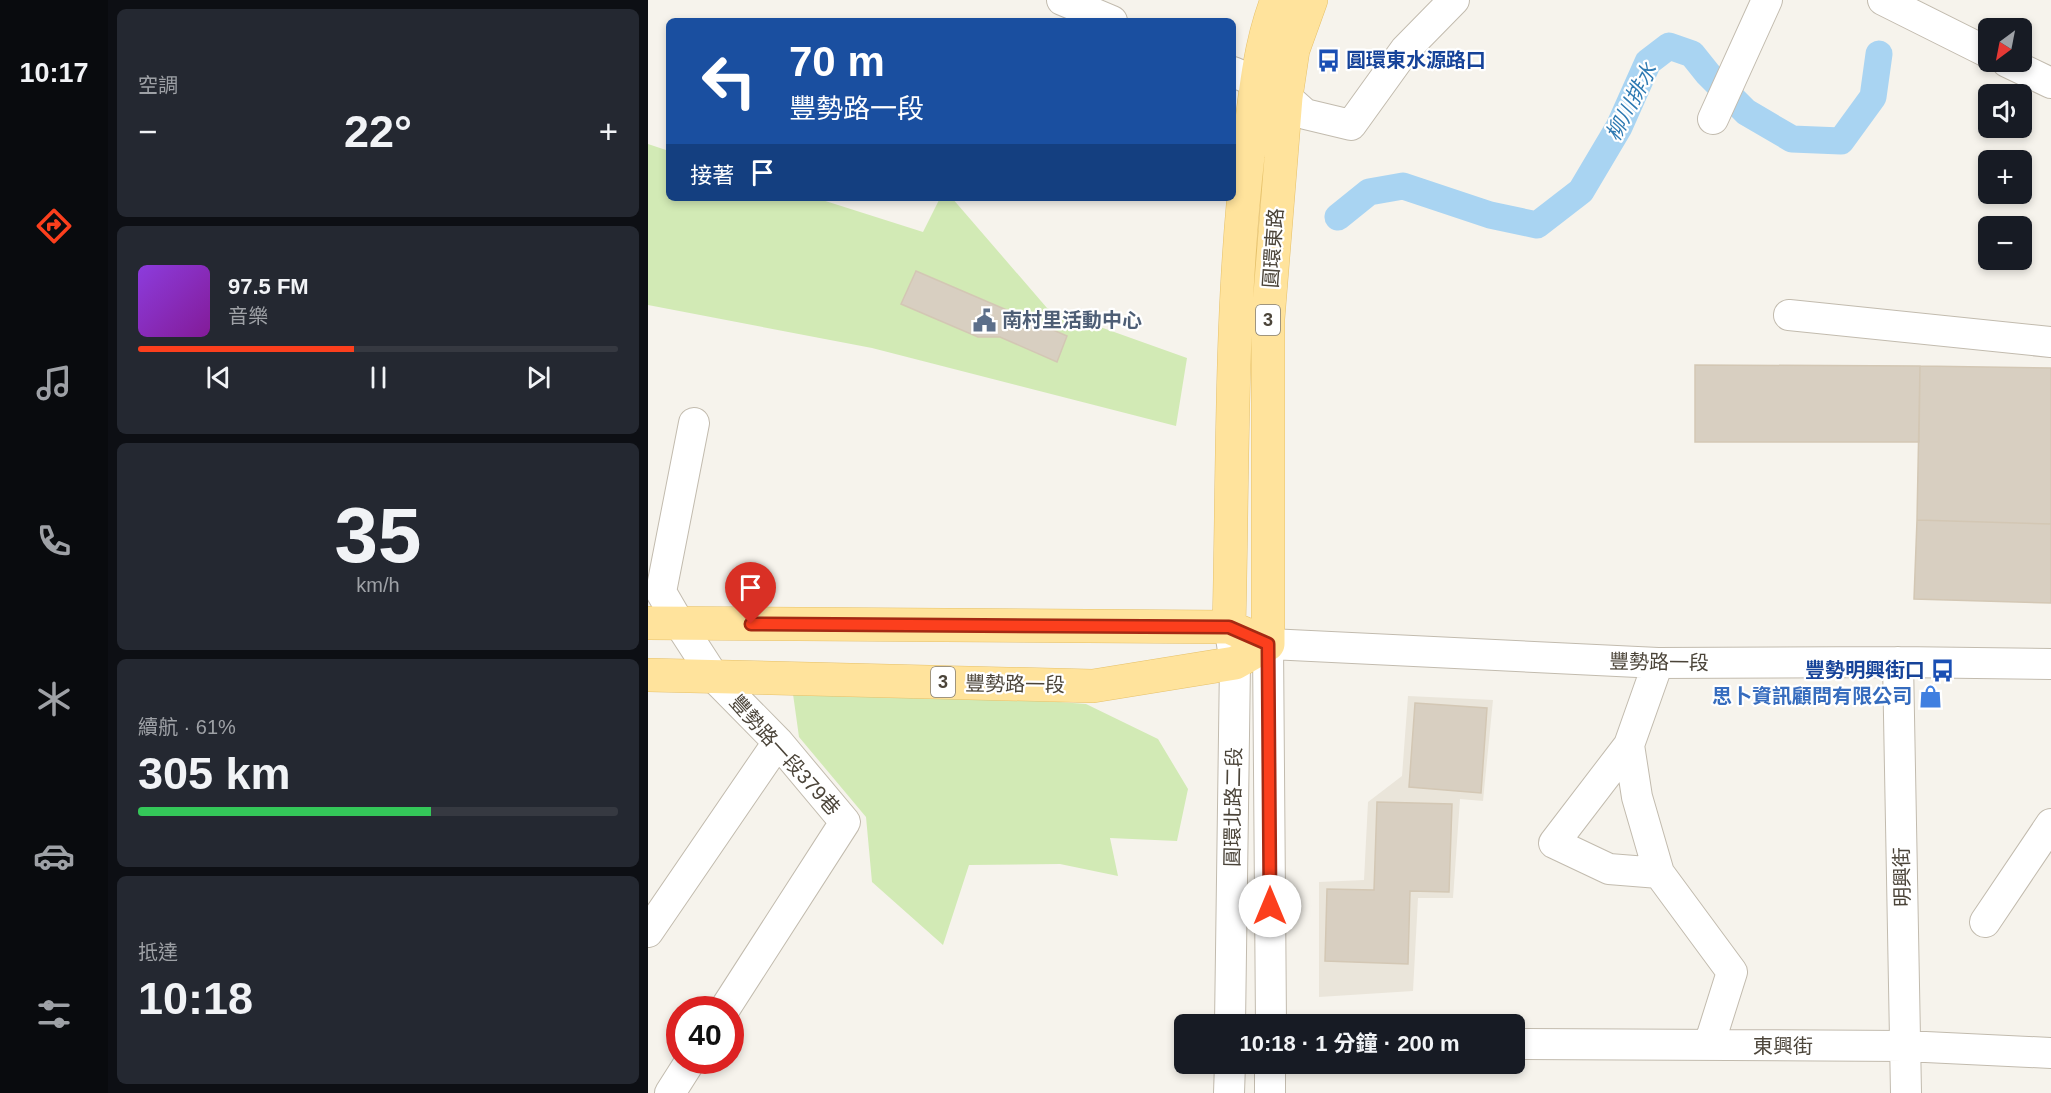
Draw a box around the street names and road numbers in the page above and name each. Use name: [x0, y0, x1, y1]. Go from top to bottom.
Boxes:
street label: 圓環東路: [1259, 207, 1287, 289]
road number: 3: [1256, 305, 1280, 335]
street label: 豐勢路一段: [1609, 650, 1709, 674]
road number: 3: [931, 667, 955, 697]
street label: 豐勢路一段: [965, 672, 1065, 696]
street label: 豐勢路一段379巷: [726, 691, 844, 819]
street label: 圓環北路二段: [1221, 747, 1245, 867]
street label: 明興街: [1890, 847, 1914, 907]
street label: 東興街: [1753, 1035, 1813, 1057]

